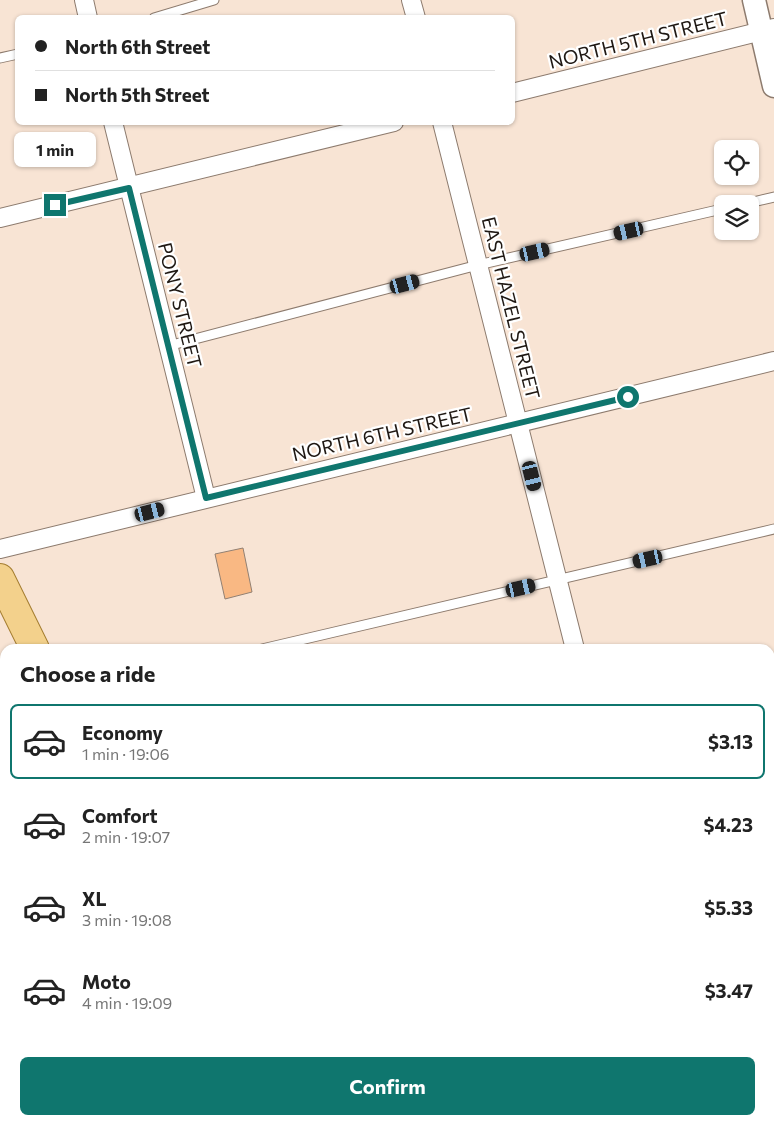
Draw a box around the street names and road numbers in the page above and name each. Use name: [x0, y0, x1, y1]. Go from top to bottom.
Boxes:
street label: NORTH 5TH STREET: [546, 6, 730, 73]
street label: EAST HAZEL STREET: [478, 214, 545, 402]
street label: PONY STREET: [154, 240, 207, 370]
street label: NORTH 6TH STREET: [290, 402, 474, 465]

